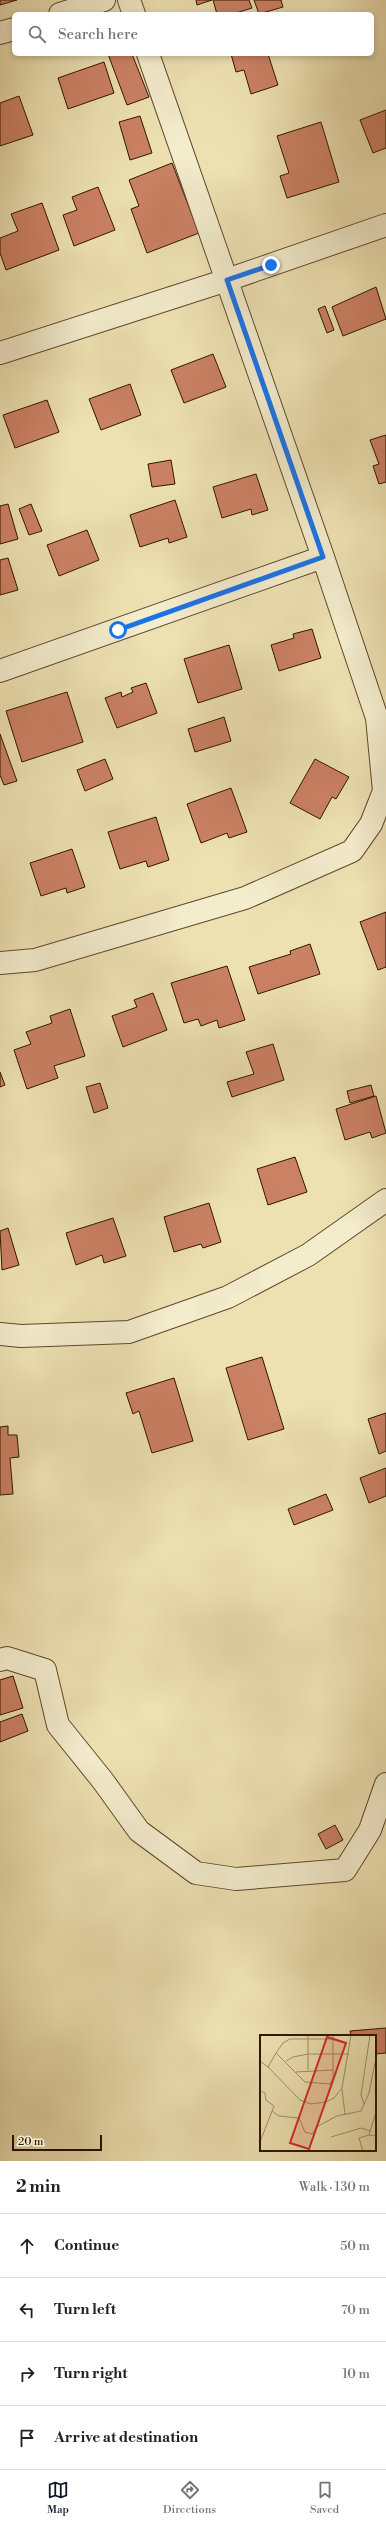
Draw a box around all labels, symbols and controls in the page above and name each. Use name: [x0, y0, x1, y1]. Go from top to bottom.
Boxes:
search box: [12, 12, 374, 56]
icon: search: [26, 23, 48, 45]
text: Search here: [58, 25, 138, 44]
route end: [262, 256, 280, 274]
route start: [109, 621, 127, 639]
inset map: [260, 2035, 376, 2151]
scale bar: [12, 2133, 102, 2152]
text: 20 m: [18, 2135, 43, 2149]
text: 2 min: [16, 2176, 61, 2198]
text: Walk · 130 m: [299, 2179, 370, 2195]
icon: ahead: [16, 2235, 38, 2257]
text: Continue: [54, 2236, 119, 2255]
text: 50 m: [340, 2238, 370, 2254]
icon: left: [16, 2299, 38, 2321]
text: Turn left: [54, 2300, 116, 2319]
text: 70 m: [341, 2302, 370, 2318]
icon: right: [16, 2363, 38, 2385]
text: Turn right: [54, 2364, 128, 2383]
text: 10 m: [342, 2366, 370, 2382]
icon: arrive: [16, 2427, 38, 2449]
text: Arrive at destination: [54, 2428, 198, 2447]
tab: Map: [47, 2479, 69, 2517]
tab: Directions: [163, 2479, 216, 2517]
tab: Saved: [310, 2479, 339, 2517]

